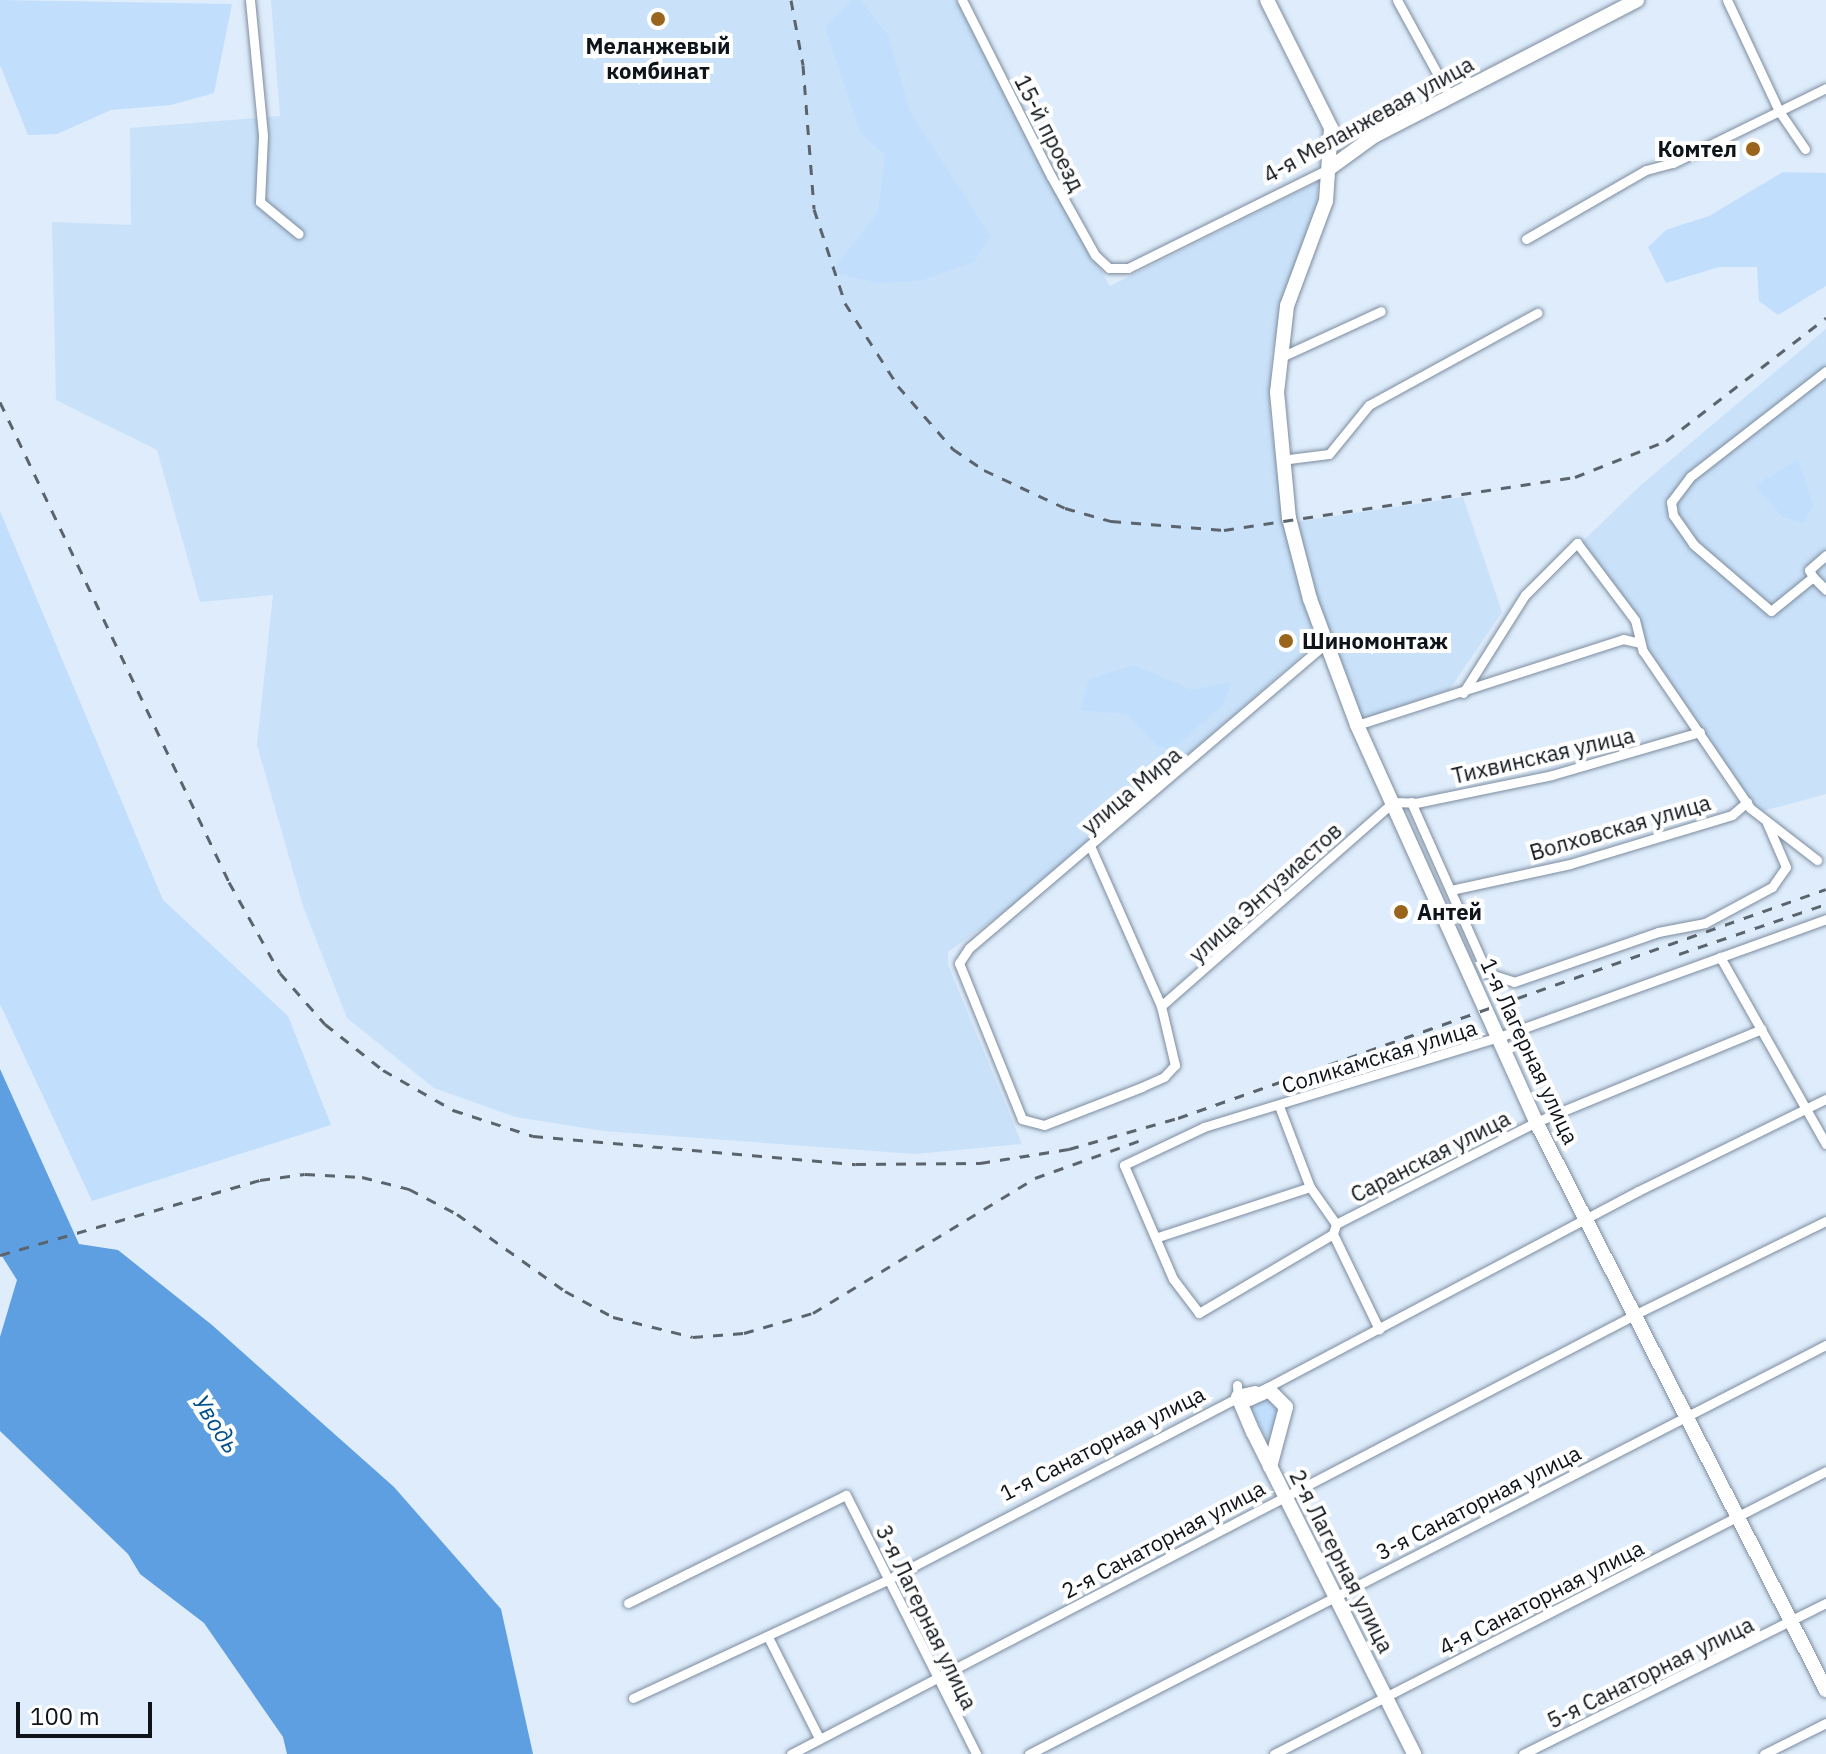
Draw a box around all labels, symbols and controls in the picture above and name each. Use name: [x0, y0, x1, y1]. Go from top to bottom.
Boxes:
marker: Меланжевый комбинат: [649, 10, 667, 28]
place label: Меланжевый комбинат: [586, 32, 730, 84]
street label: 4-я Меланжевая улица: [1258, 50, 1478, 188]
street label: 15-й проезд: [1009, 70, 1091, 196]
place label: Комтел: [1657, 136, 1737, 162]
marker: Комтел: [1744, 140, 1762, 158]
place label: Шиномонтаж: [1302, 628, 1448, 654]
marker: Шиномонтаж: [1277, 632, 1295, 650]
street label: Тихвинская улица: [1449, 721, 1637, 789]
street label: улица Мира: [1076, 741, 1186, 839]
street label: Волховская улица: [1526, 789, 1714, 865]
street label: улица Энтузиастов: [1183, 817, 1347, 967]
place label: Антей: [1417, 899, 1482, 925]
marker: Антей: [1392, 903, 1410, 921]
street label: 1-я Лагерная улица: [1475, 954, 1585, 1148]
street label: Соликамская улица: [1278, 1014, 1480, 1098]
street label: Саранская улица: [1346, 1104, 1514, 1208]
street label: 1-я Санаторная улица: [995, 1380, 1209, 1506]
water label: Уводь: [187, 1389, 245, 1459]
street label: 3-я Санаторная улица: [1371, 1439, 1585, 1565]
street label: 2-я Лагерная улица: [1284, 1465, 1400, 1657]
street label: 2-я Санаторная улица: [1057, 1474, 1269, 1604]
street label: 3-я Лагерная улица: [871, 1520, 983, 1714]
street label: 4-я Санаторная улица: [1434, 1534, 1648, 1660]
street label: 5-я Санаторная улица: [1542, 1611, 1758, 1733]
scale bar: [20, 1686, 156, 1736]
text: 100 m: [30, 1700, 100, 1732]

